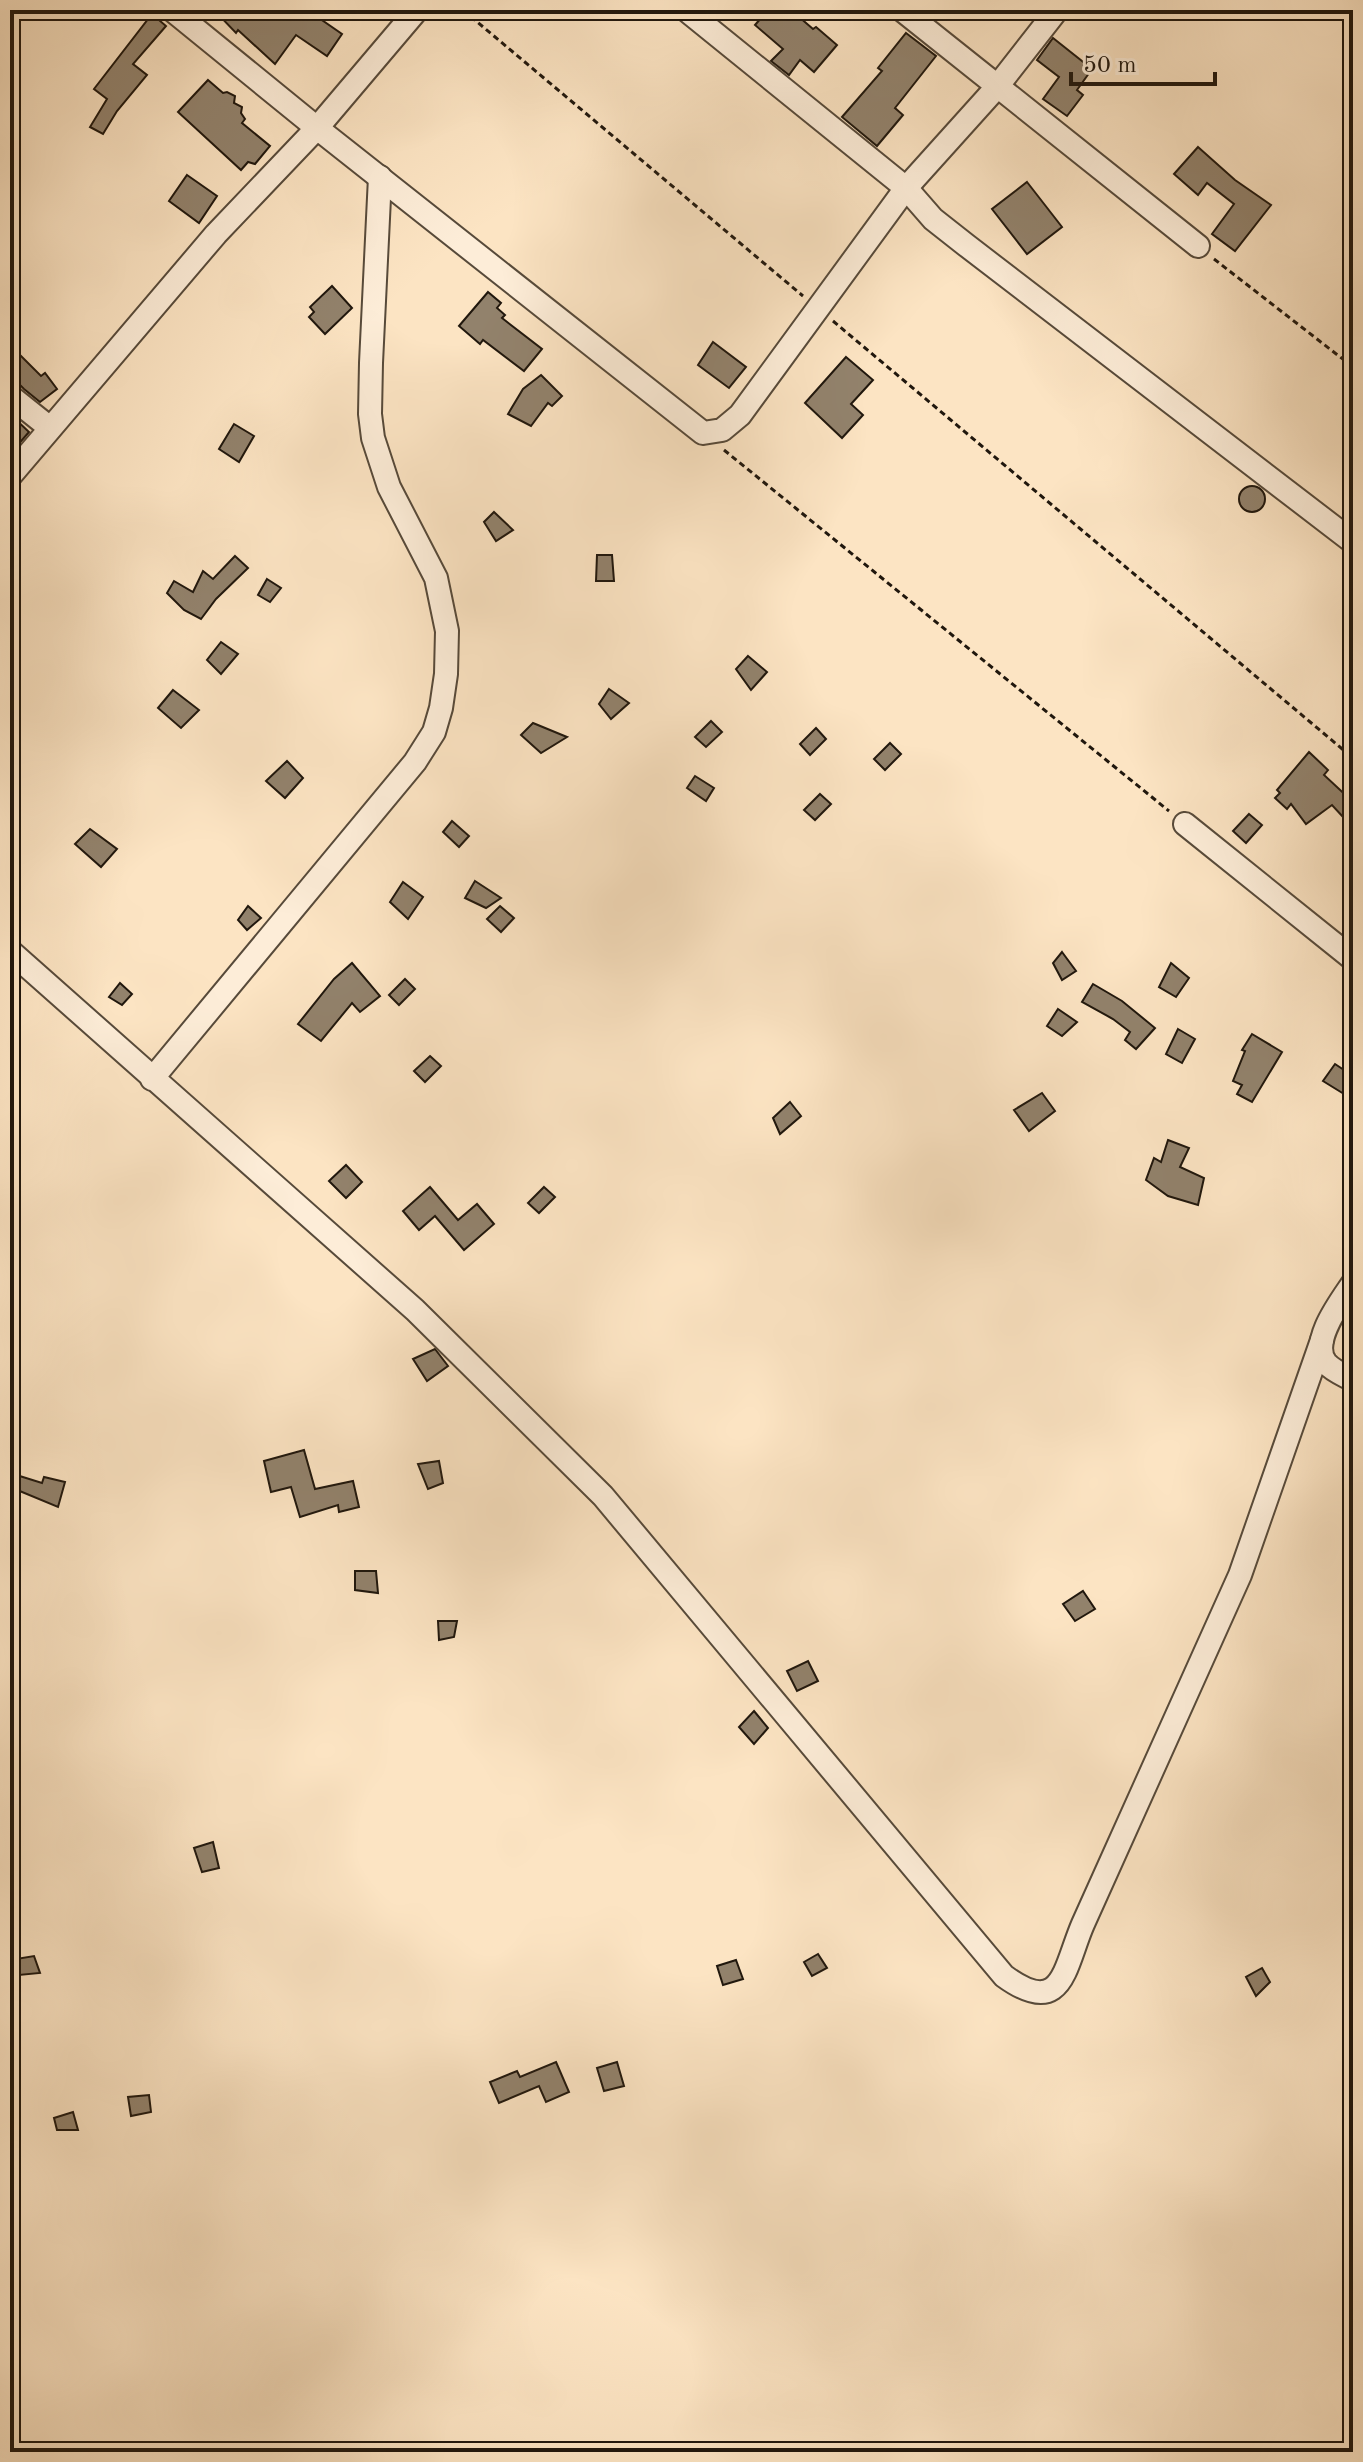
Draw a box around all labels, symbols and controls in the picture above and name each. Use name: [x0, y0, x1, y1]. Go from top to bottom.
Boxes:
scale bar: [1071, 36, 1215, 86]
text: 50 m: [1083, 54, 1137, 78]

